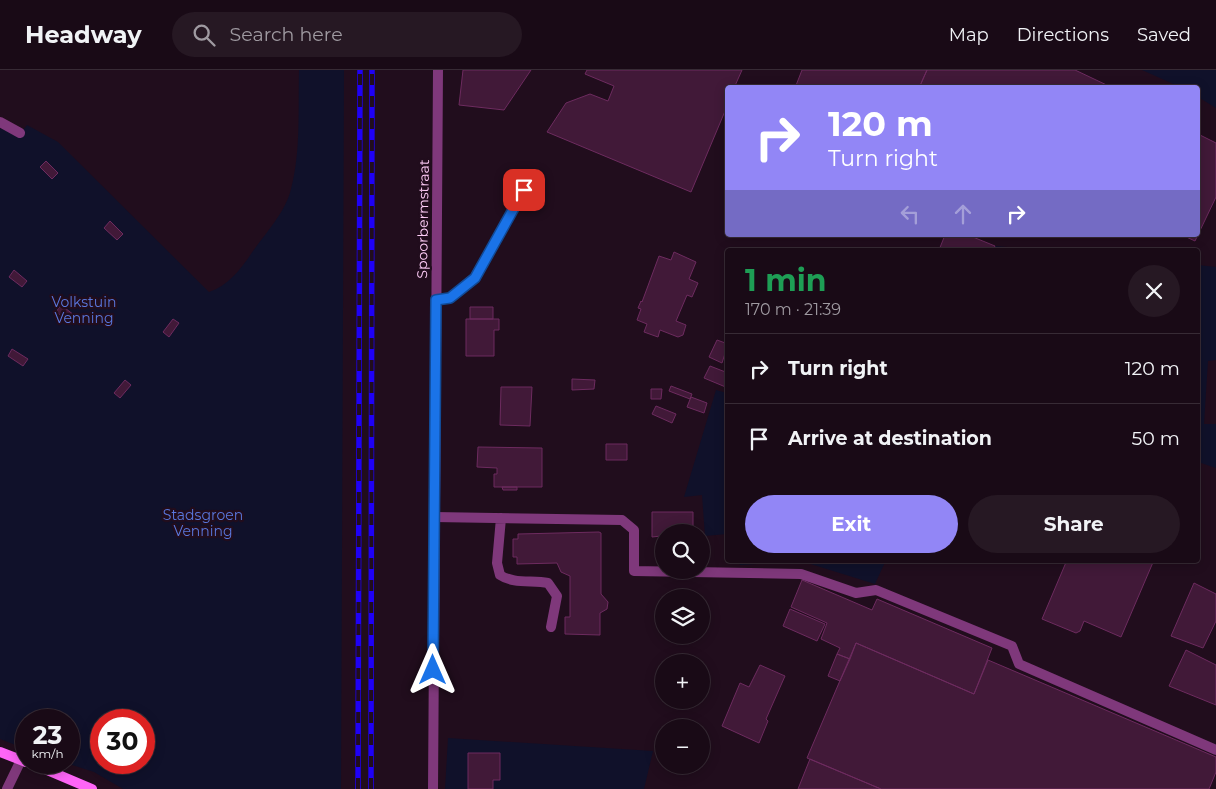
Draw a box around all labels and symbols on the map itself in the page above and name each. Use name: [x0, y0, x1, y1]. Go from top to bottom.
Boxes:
street label: Spoorbermstraat: [413, 159, 433, 279]
pin: [503, 169, 545, 211]
park label: Volkstuin Venning: [52, 293, 116, 327]
park label: Stadsgroen Venning: [163, 506, 243, 540]
position arrow: [406, 643, 458, 695]
speed limit sign: 30: [90, 709, 155, 774]

